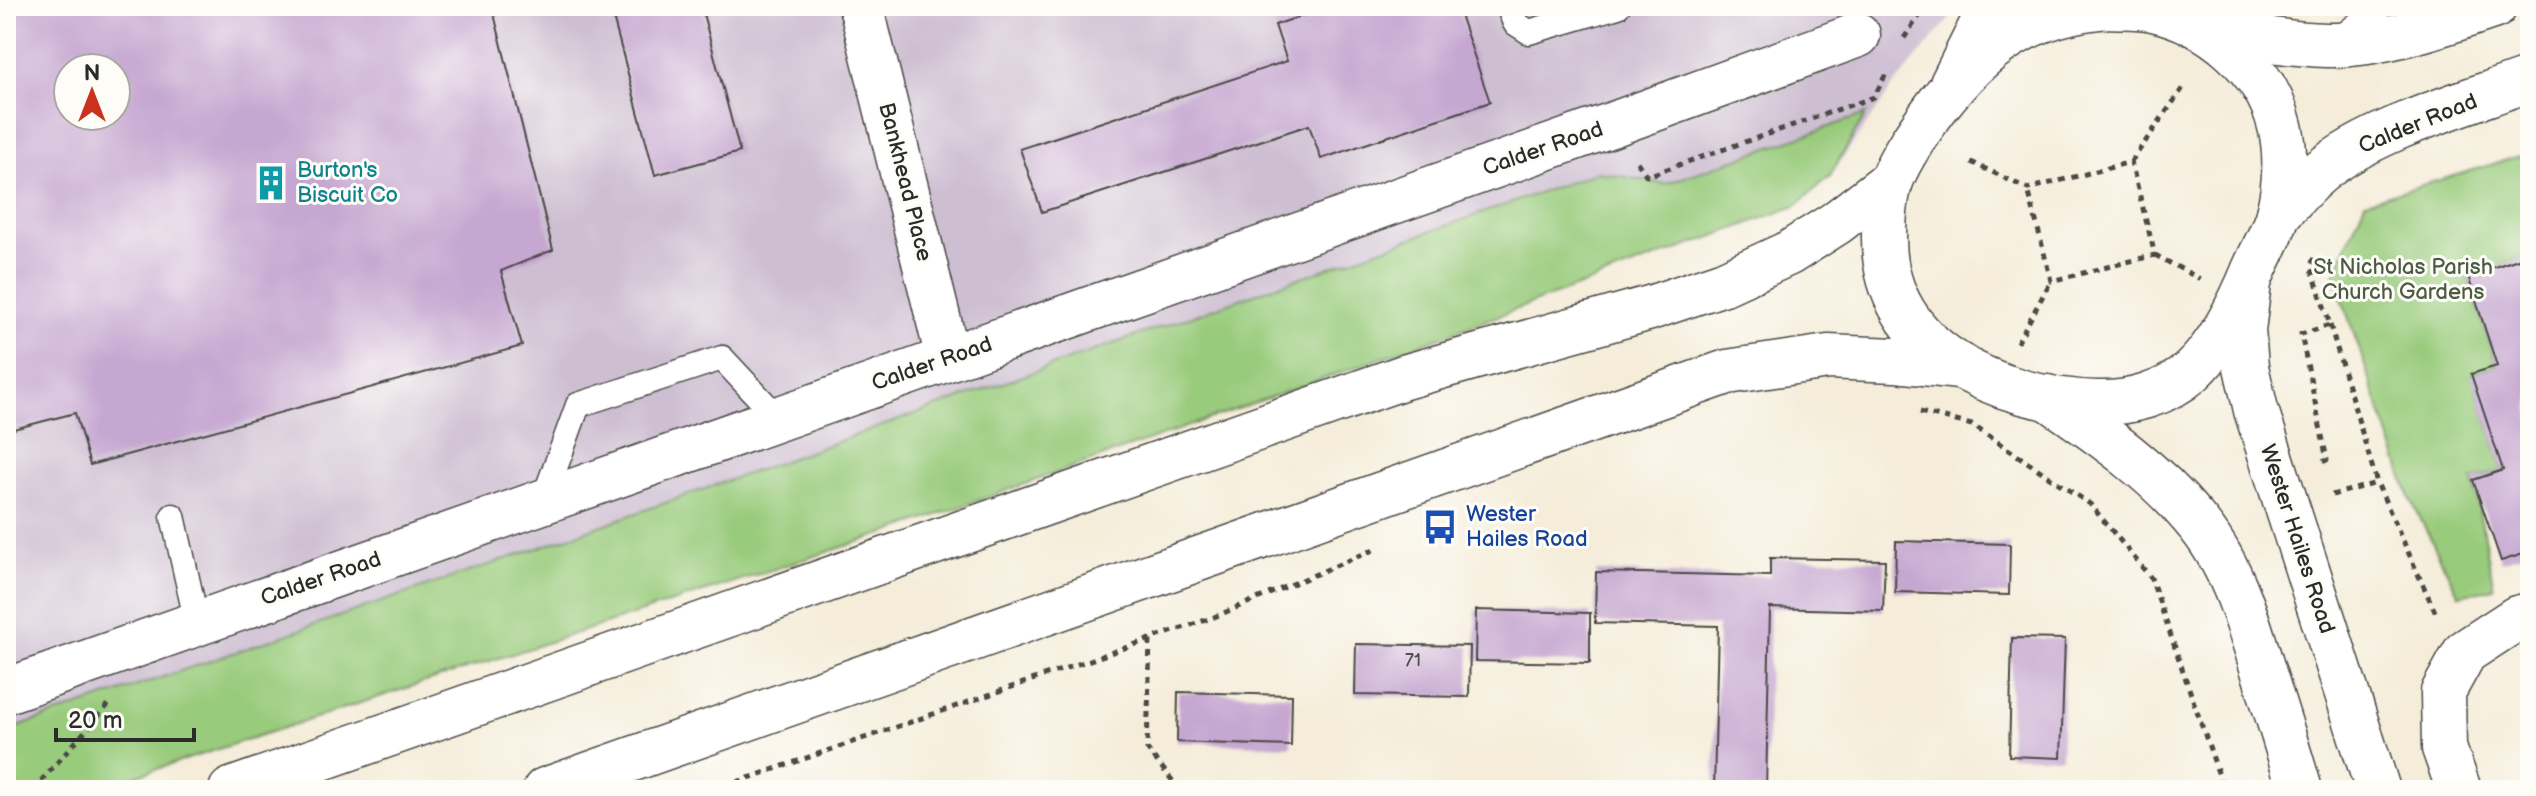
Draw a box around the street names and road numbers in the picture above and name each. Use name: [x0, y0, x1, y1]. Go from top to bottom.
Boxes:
street label: Calder Road: [2355, 88, 2481, 160]
street label: Bankhead Place: [872, 100, 938, 264]
street label: Calder Road: [1479, 116, 1607, 182]
street label: Calder Road: [868, 331, 996, 397]
street label: Wester Hailes Road: [2254, 441, 2340, 637]
street label: Calder Road: [257, 546, 385, 612]

